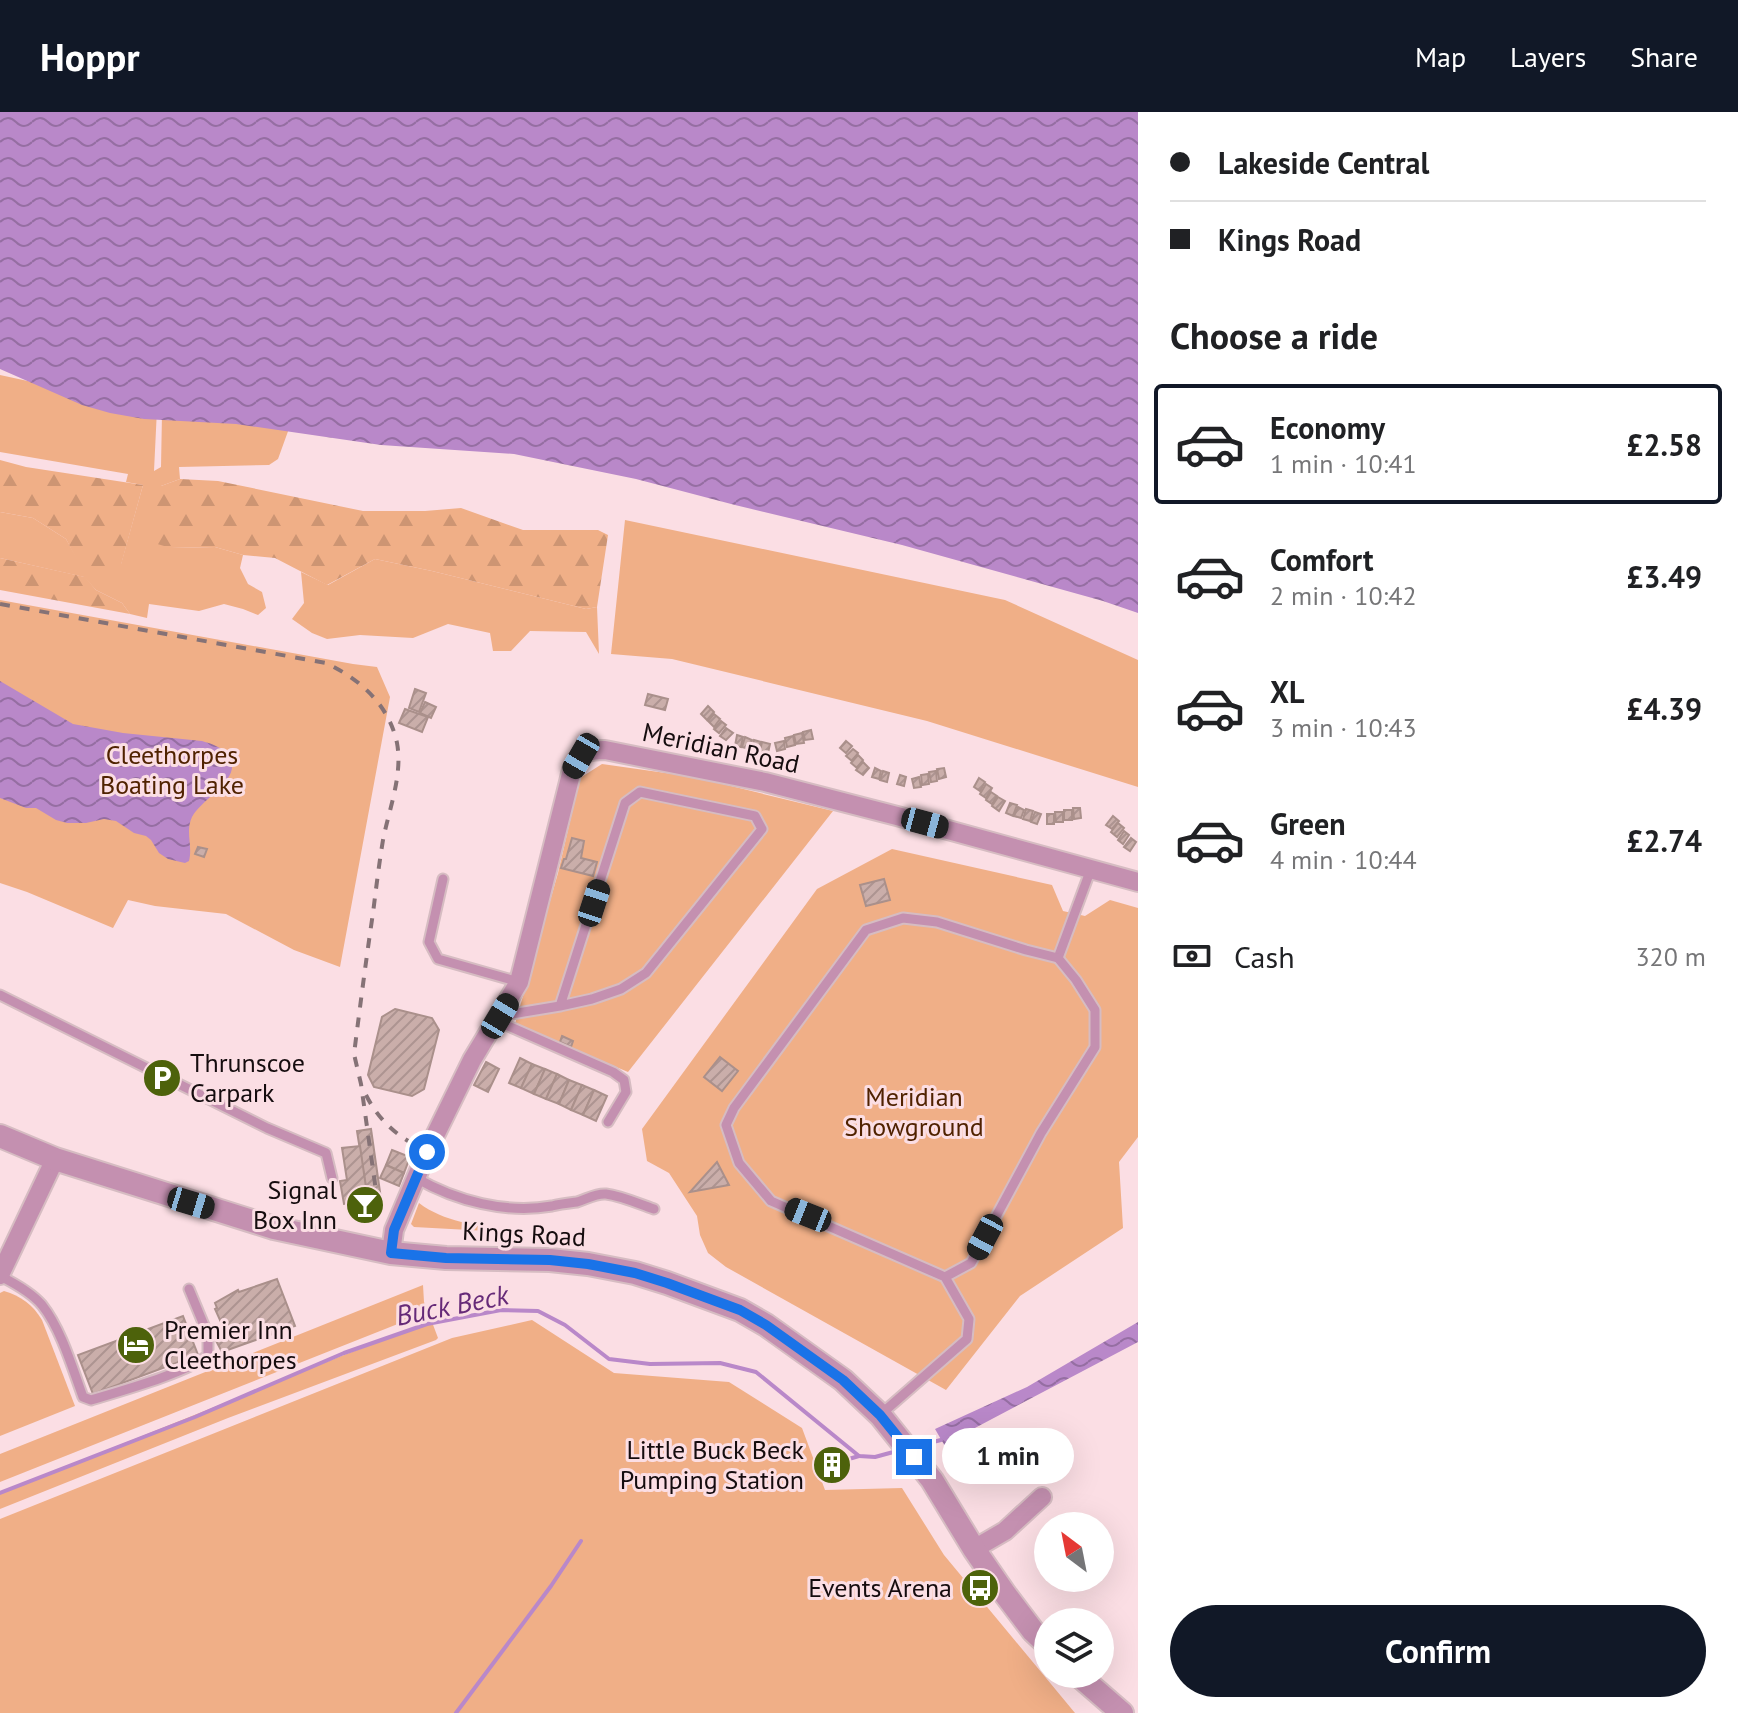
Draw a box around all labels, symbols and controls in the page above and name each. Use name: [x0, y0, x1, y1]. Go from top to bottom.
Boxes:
text: Hoppr: [40, 32, 140, 81]
text: Map: [1415, 38, 1466, 75]
text: Layers: [1510, 38, 1586, 75]
text: Share: [1630, 38, 1698, 75]
text: Lakeside Central: [1218, 143, 1429, 182]
text: Kings Road: [1218, 220, 1361, 259]
text: Choose a ride: [1170, 312, 1378, 359]
icon: car: [1174, 408, 1246, 480]
text: Economy: [1270, 408, 1385, 447]
text: £2.58: [1627, 425, 1702, 464]
text: 1 min · 10:41: [1270, 447, 1417, 480]
icon: car: [1174, 540, 1246, 612]
text: Comfort: [1270, 540, 1373, 579]
text: £3.49: [1627, 557, 1702, 596]
text: 2 min · 10:42: [1270, 579, 1417, 612]
icon: car: [1174, 672, 1246, 744]
text: XL: [1270, 672, 1304, 711]
text: £4.39: [1627, 689, 1702, 728]
text: 3 min · 10:43: [1270, 711, 1417, 744]
street label: Meridian Road: [640, 715, 803, 780]
car: [559, 729, 603, 783]
park label: Cleethorpes Boating Lake: [100, 738, 244, 801]
icon: car: [1174, 804, 1246, 876]
text: Green: [1270, 804, 1345, 843]
car: [899, 805, 951, 841]
text: £2.74: [1627, 821, 1702, 860]
text: 4 min · 10:44: [1270, 843, 1417, 876]
car: [575, 876, 613, 930]
icon: cash: [1170, 934, 1214, 978]
text: Cash: [1234, 937, 1295, 976]
text: 320 m: [1635, 940, 1706, 973]
car: [477, 989, 523, 1043]
place label: Thrunscoe Carpark: [190, 1046, 305, 1109]
parking icon: Thrunscoe Carpark: [141, 1057, 183, 1099]
park label: Meridian Showground: [844, 1080, 984, 1143]
route start: [409, 1134, 445, 1170]
place label: Signal Box Inn: [253, 1173, 337, 1236]
bar icon: Signal Box Inn: [344, 1184, 386, 1226]
car: [165, 1185, 217, 1221]
car: [781, 1195, 835, 1235]
car: [963, 1210, 1007, 1264]
street label: Kings Road: [461, 1214, 587, 1253]
water label: Buck Beck: [392, 1275, 513, 1334]
place label: Premier Inn Cleethorpes: [164, 1313, 297, 1376]
hotel icon: Premier Inn Cleethorpes: [115, 1324, 157, 1366]
callout: 1 min: [942, 1429, 1074, 1485]
place label: Little Buck Beck Pumping Station: [620, 1433, 805, 1496]
route end: [896, 1439, 932, 1475]
text: 1 min: [976, 1439, 1040, 1472]
building icon: Little Buck Beck Pumping Station: [811, 1444, 853, 1486]
north arrow: [1034, 1512, 1114, 1592]
map controls: [1034, 1512, 1114, 1688]
bus stop icon: Events Arena: [959, 1567, 1001, 1609]
place label: Events Arena: [808, 1571, 952, 1604]
button: Confirm: [1170, 1605, 1706, 1697]
button: layers: [1034, 1608, 1114, 1688]

